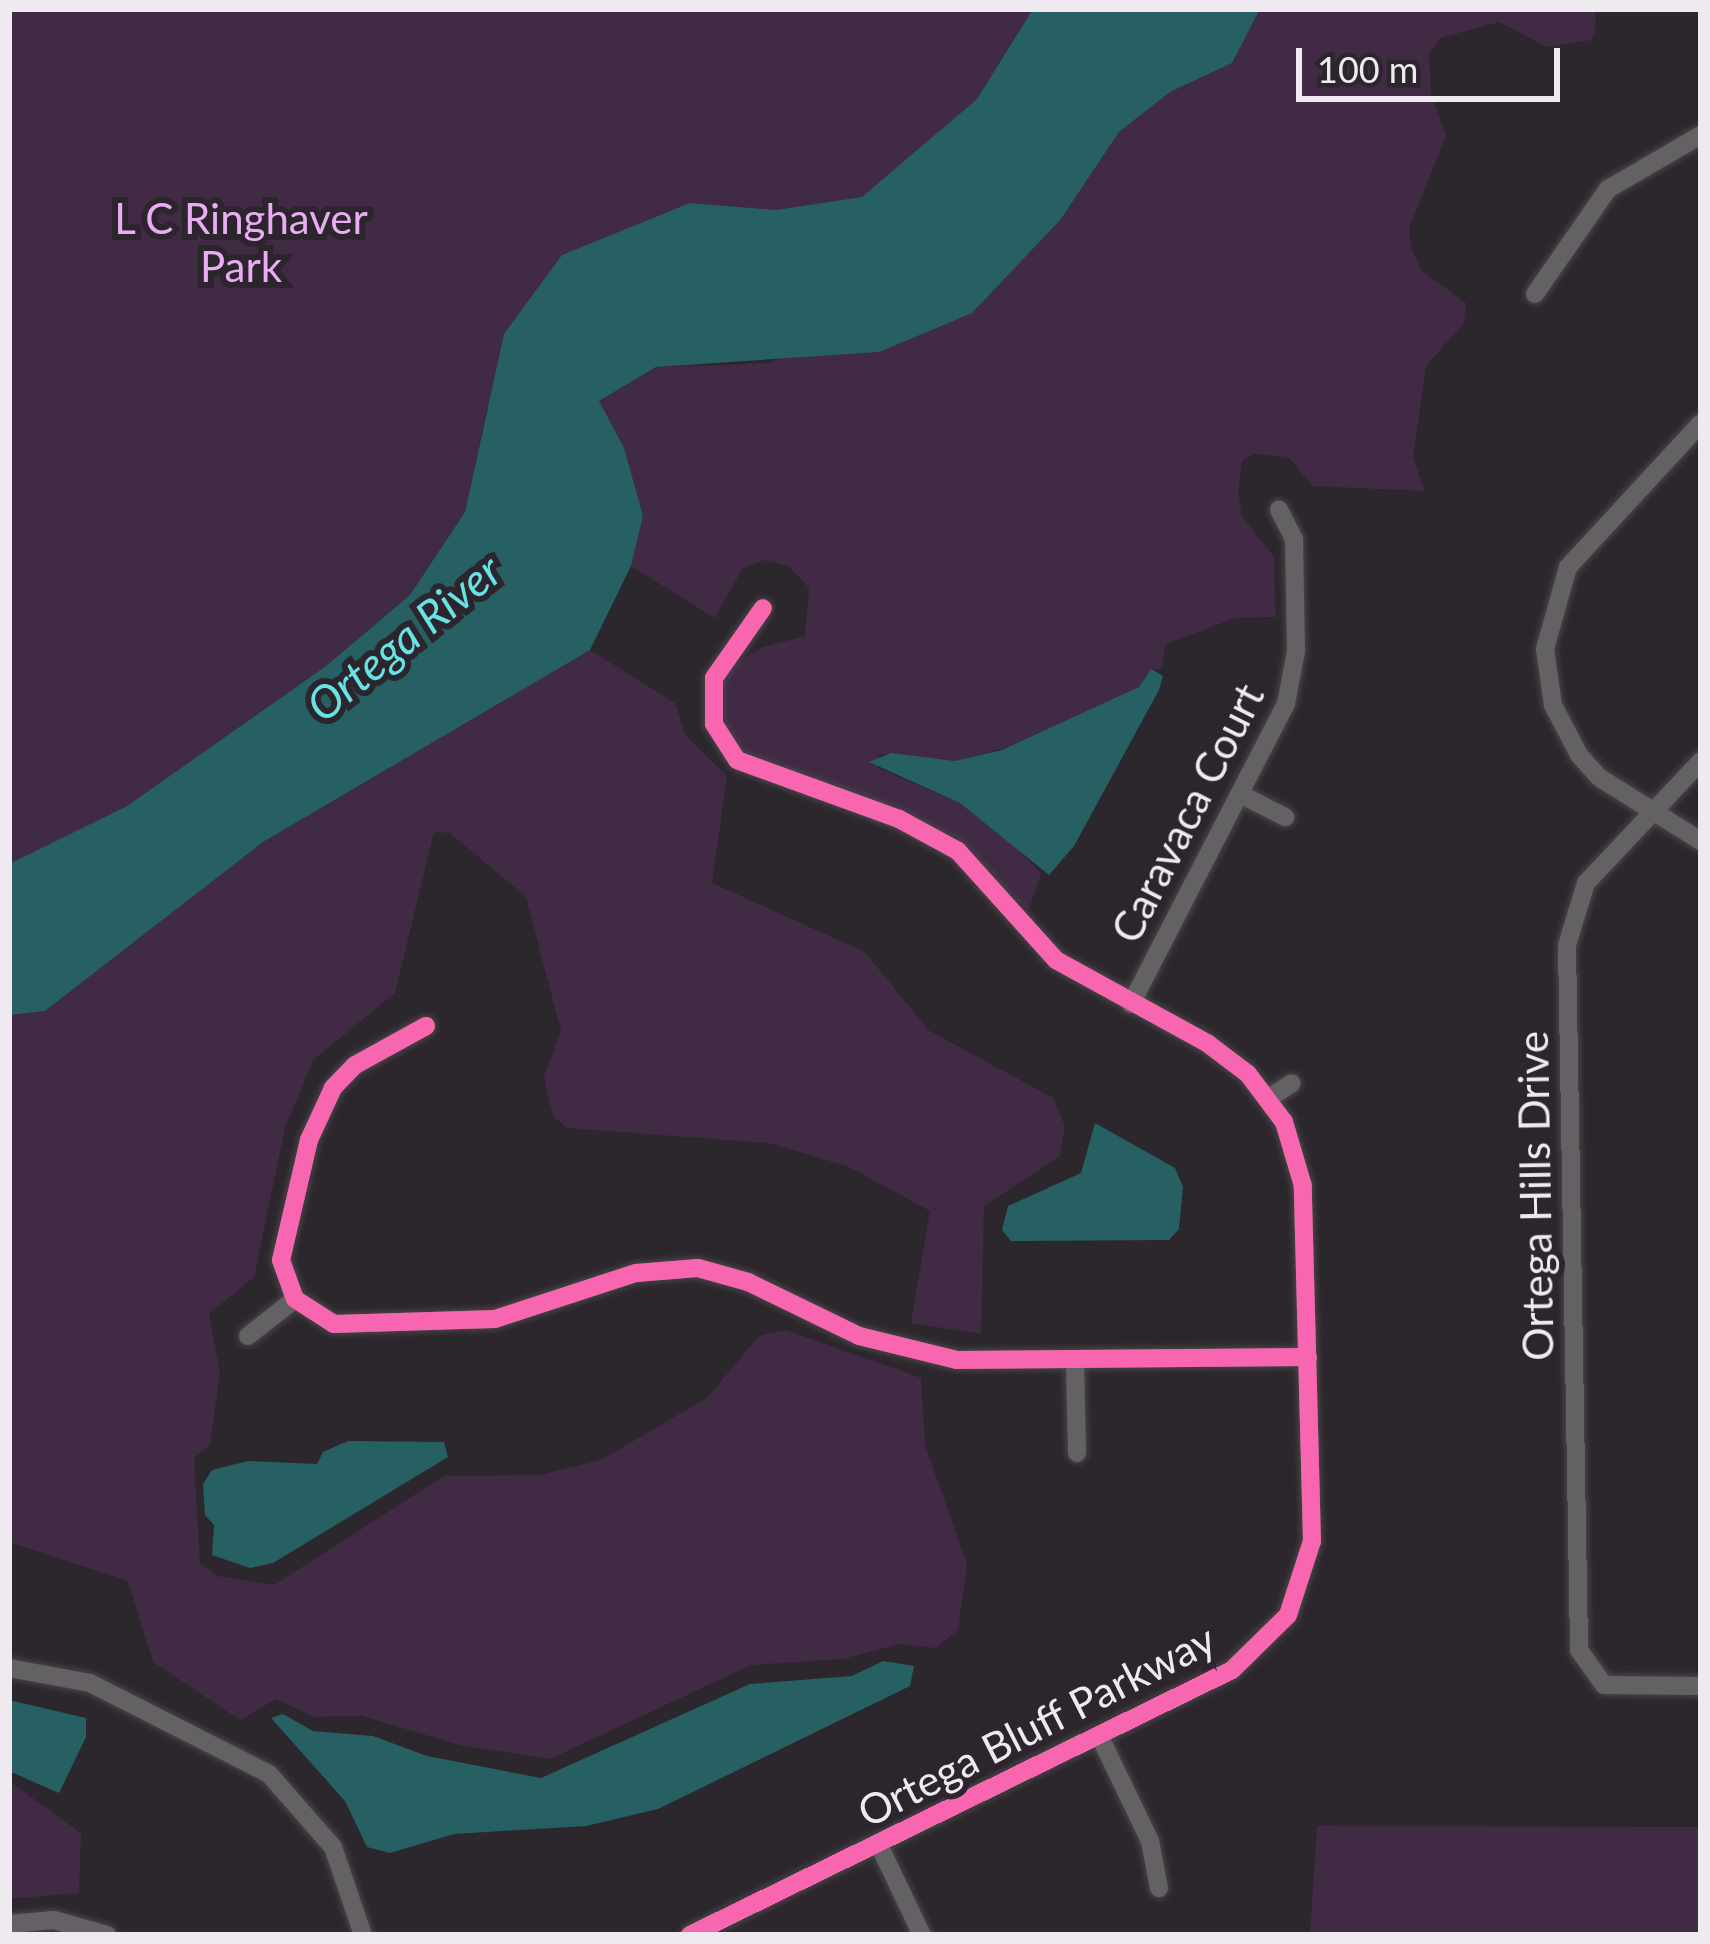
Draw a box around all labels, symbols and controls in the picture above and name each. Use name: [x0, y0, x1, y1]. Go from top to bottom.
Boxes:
scale bar: [1302, 24, 1566, 98]
text: 100 m: [1317, 47, 1418, 91]
park label: L C Ringhaver Park: [114, 193, 368, 292]
water label: Ortega River: [296, 543, 512, 733]
street label: Caravaca Court: [1100, 675, 1274, 951]
street label: Ortega Hills Drive: [1507, 1031, 1563, 1361]
street label: Ortega Bluff Parkway: [849, 1613, 1223, 1837]

